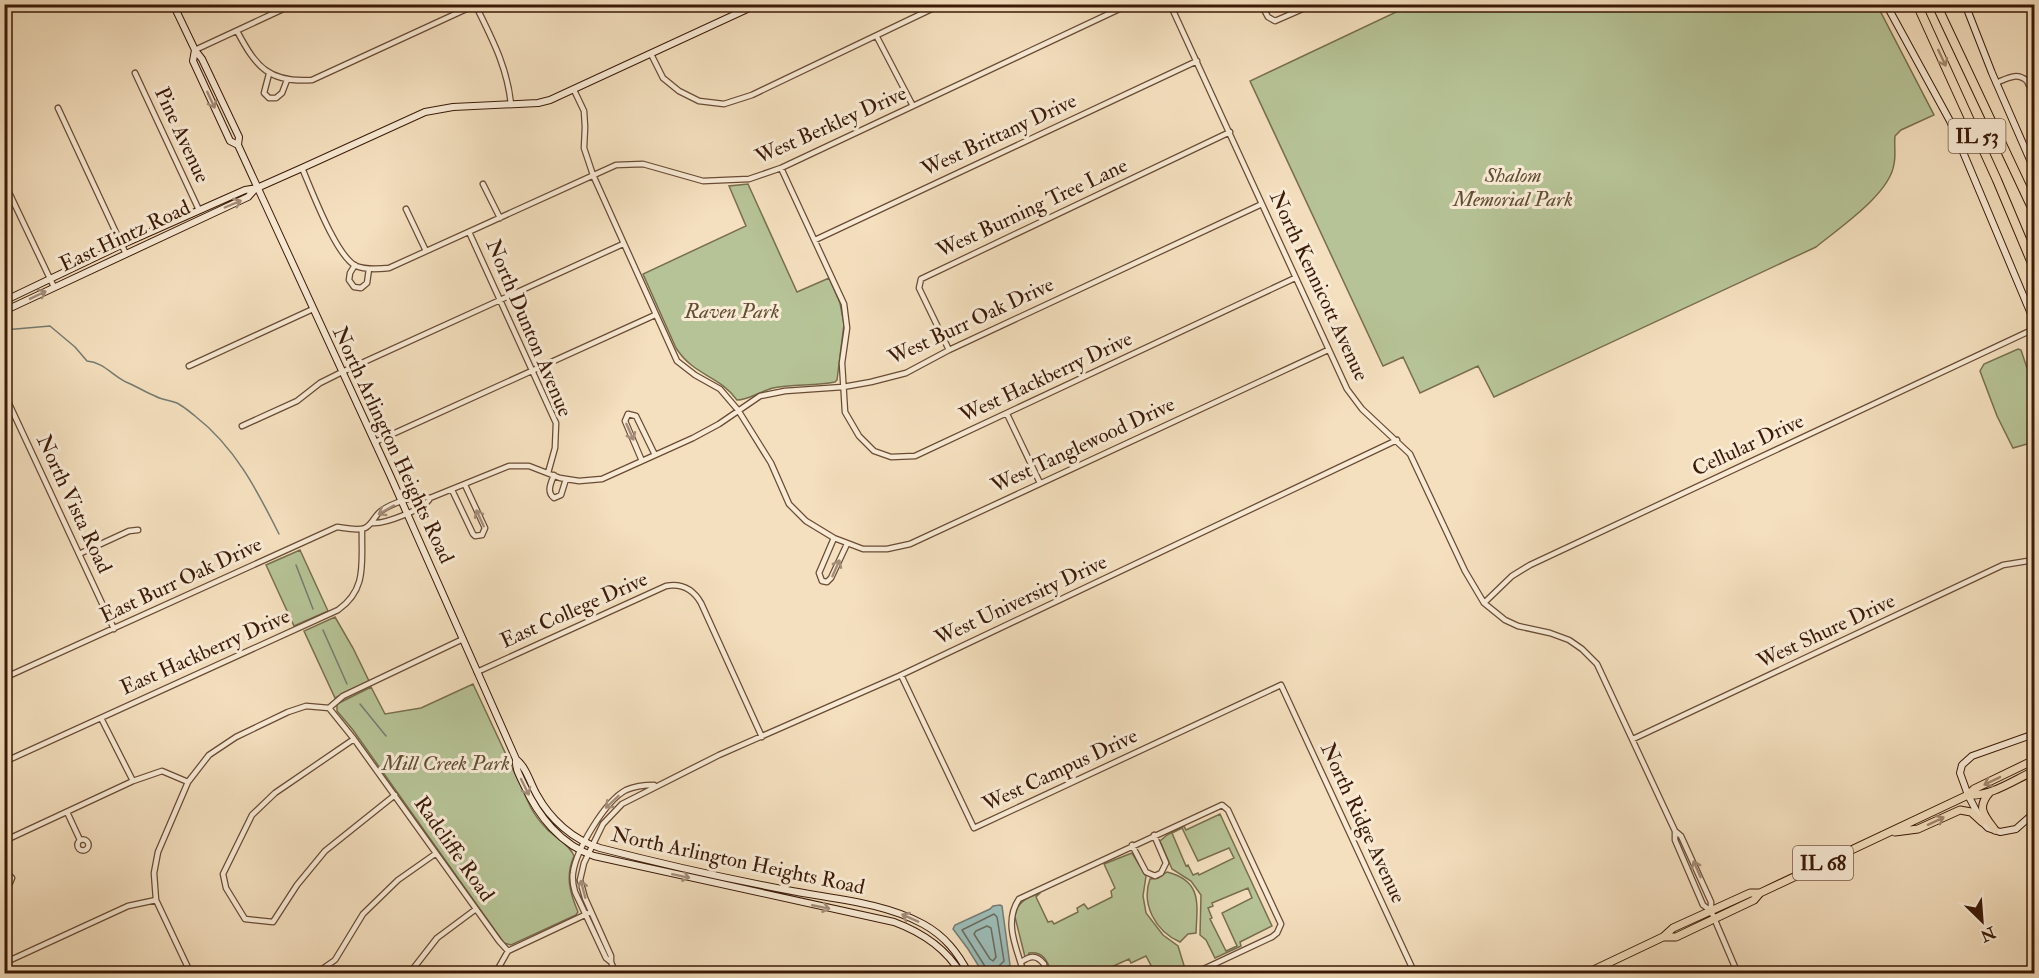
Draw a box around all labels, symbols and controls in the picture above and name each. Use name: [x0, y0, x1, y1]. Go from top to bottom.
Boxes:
one-way arrow: [1937, 48, 1948, 66]
street label: West Berkley Drive: [750, 79, 911, 171]
street label: Pine Avenue: [148, 83, 216, 187]
street label: West Brittany Drive: [916, 87, 1081, 183]
one-way arrow: [206, 91, 217, 109]
road number: IL 53: [1948, 119, 2006, 153]
street label: West Burning Tree Lane: [931, 152, 1132, 265]
park label: Shalom Memorial Park: [1451, 162, 1573, 213]
street label: North Kennicott Avenue: [1263, 187, 1375, 385]
street label: East Hintz Road: [55, 194, 195, 278]
one-way arrow: [223, 198, 241, 209]
street label: North Dunton Avenue: [479, 235, 579, 421]
street label: West Burr Oak Drive: [883, 271, 1058, 372]
one-way arrow: [28, 289, 46, 301]
park label: Raven Park: [684, 298, 779, 325]
street label: North Arlington Heights Road: [326, 322, 460, 569]
street label: West Hackberry Drive: [954, 325, 1137, 429]
street label: West Tanglewood Drive: [986, 390, 1179, 500]
street label: Cellular Drive: [1688, 407, 1808, 483]
one-way arrow: [624, 423, 636, 441]
street label: North Vista Road: [30, 430, 118, 578]
one-way arrow: [378, 504, 395, 516]
one-way arrow: [474, 509, 485, 527]
street label: East Burr Oak Drive: [96, 531, 266, 629]
street label: West University Drive: [930, 548, 1112, 652]
one-way arrow: [831, 560, 842, 578]
street label: East College Drive: [496, 565, 652, 655]
street label: West Shure Drive: [1752, 587, 1899, 675]
street label: East Hackberry Drive: [116, 602, 294, 702]
street label: West Campus Drive: [977, 722, 1142, 818]
street label: North Ridge Avenue: [1314, 739, 1412, 908]
park label: Mill Creek Park: [380, 750, 510, 777]
one-way arrow: [1984, 775, 2002, 787]
one-way arrow: [519, 778, 531, 796]
street label: Radcliffe Road: [408, 791, 501, 907]
one-way arrow: [605, 795, 620, 809]
one-way arrow: [1927, 815, 1945, 827]
street label: North Arlington Heights Road: [609, 821, 868, 901]
road number: IL 68: [1793, 846, 1853, 880]
one-way arrow: [1690, 861, 1702, 879]
one-way arrow: [670, 871, 690, 882]
one-way arrow: [576, 880, 588, 899]
north arrow: [1952, 891, 2012, 951]
one-way arrow: [810, 902, 830, 913]
one-way arrow: [902, 912, 920, 924]
text: N: [1977, 921, 2000, 946]

